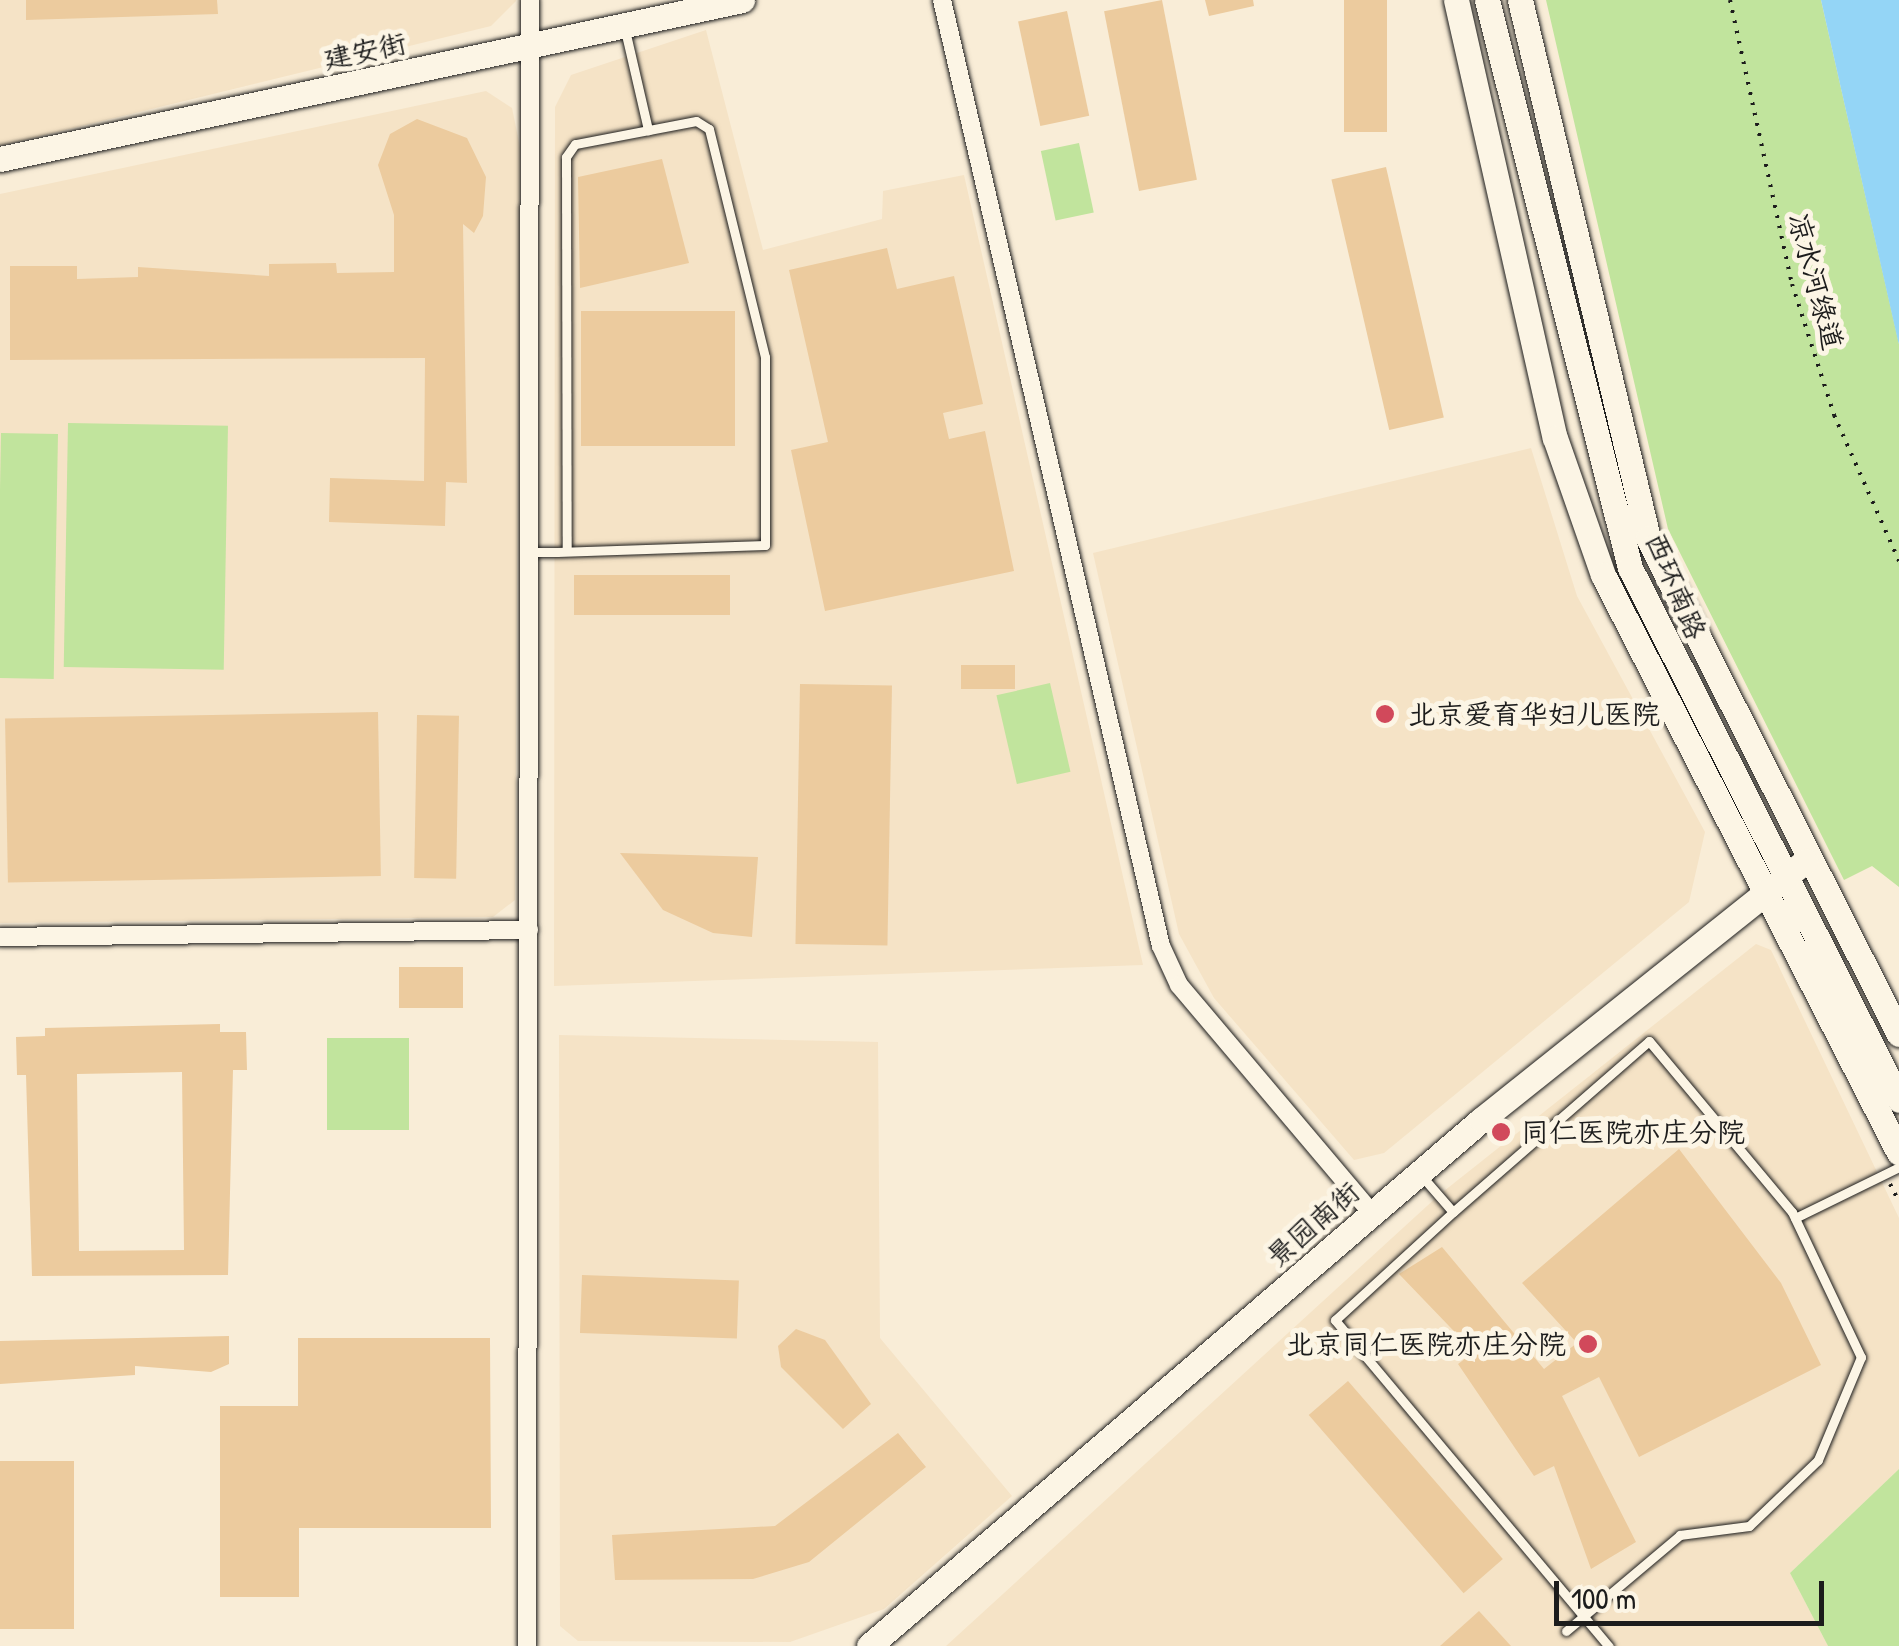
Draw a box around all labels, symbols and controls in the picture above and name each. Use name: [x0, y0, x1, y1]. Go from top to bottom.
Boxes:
street label: 建安街: [320, 26, 410, 76]
street label: 凉水河绿道: [1782, 209, 1850, 353]
street label: 西环南路: [1639, 528, 1713, 644]
place label: 北京爱育华妇儿医院: [1408, 697, 1660, 731]
marker: 北京爱育华妇儿医院: [1372, 701, 1398, 727]
place label: 同仁医院亦庄分院: [1521, 1115, 1745, 1149]
marker: 同仁医院亦庄分院: [1490, 1121, 1512, 1143]
street label: 景园南街: [1260, 1175, 1366, 1273]
place label: 北京同仁医院亦庄分院: [1286, 1327, 1566, 1361]
marker: 北京同仁医院亦庄分院: [1575, 1331, 1601, 1357]
scale bar: [1559, 1561, 1829, 1623]
text: 100 m: [1571, 1578, 1636, 1618]

